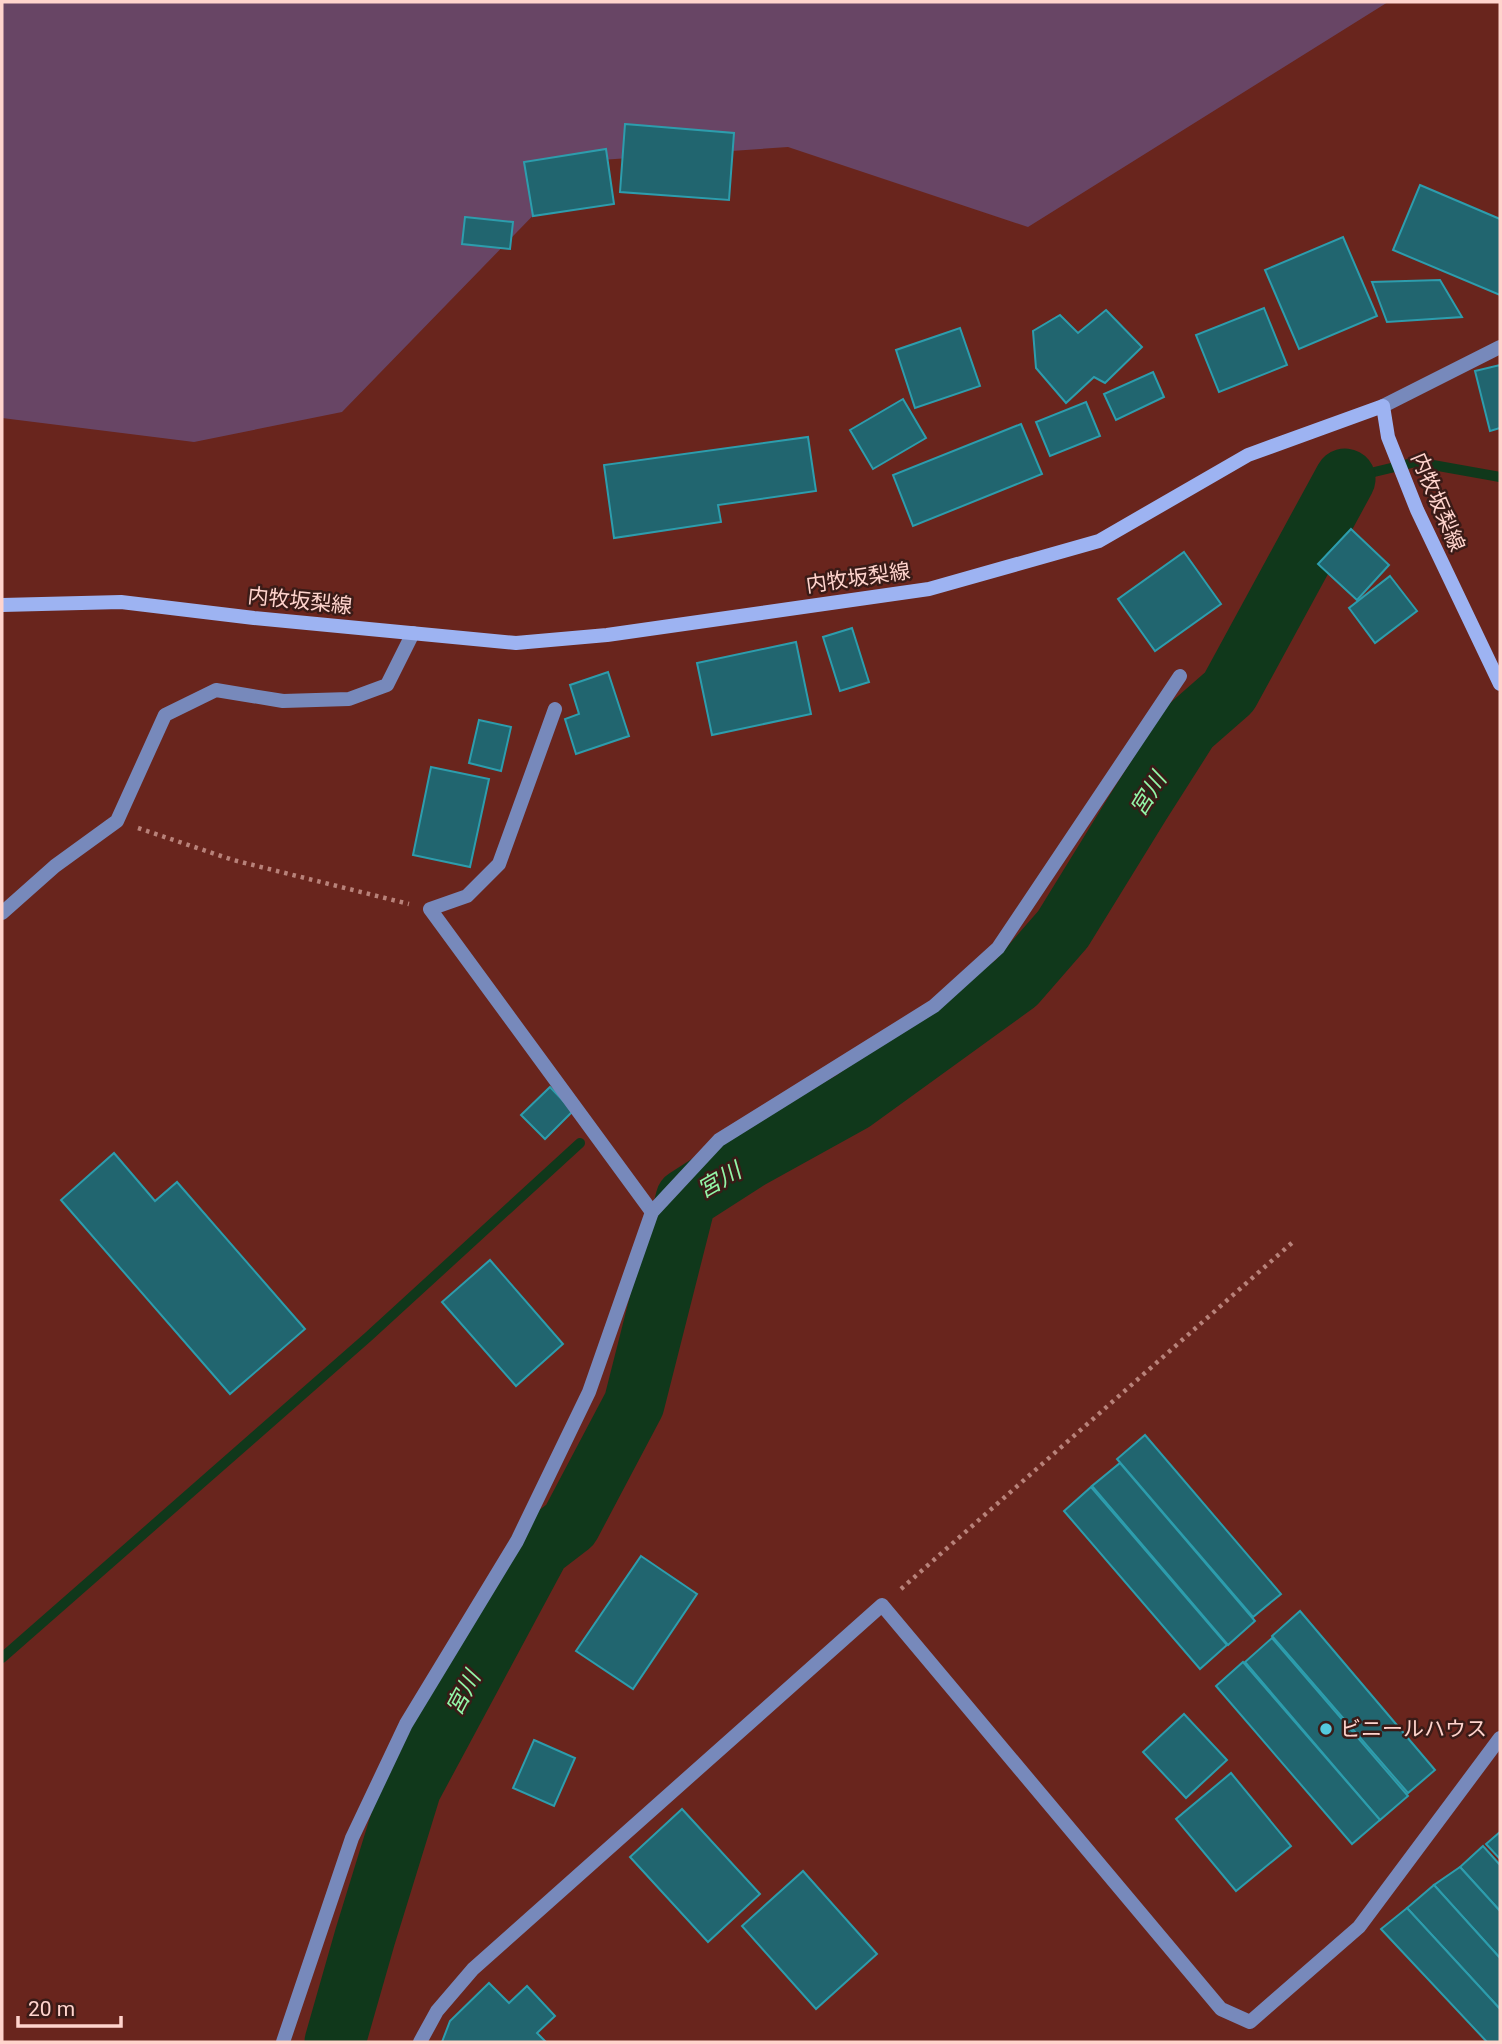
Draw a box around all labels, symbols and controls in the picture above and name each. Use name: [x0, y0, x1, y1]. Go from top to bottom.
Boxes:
street label: 内牧坂梨線: [1406, 449, 1470, 555]
street label: 内牧坂梨線: [804, 559, 912, 597]
street label: 内牧坂梨線: [247, 584, 353, 618]
water label: 宮川: [1125, 765, 1174, 821]
water label: 宮川: [693, 1156, 749, 1204]
water label: 宮川: [441, 1664, 488, 1720]
place label: ビニールハウス: [1340, 1717, 1487, 1741]
marker: ビニールハウス: [1318, 1721, 1334, 1737]
scale bar: [18, 1984, 121, 2028]
text: 20 m: [28, 1997, 75, 2021]

